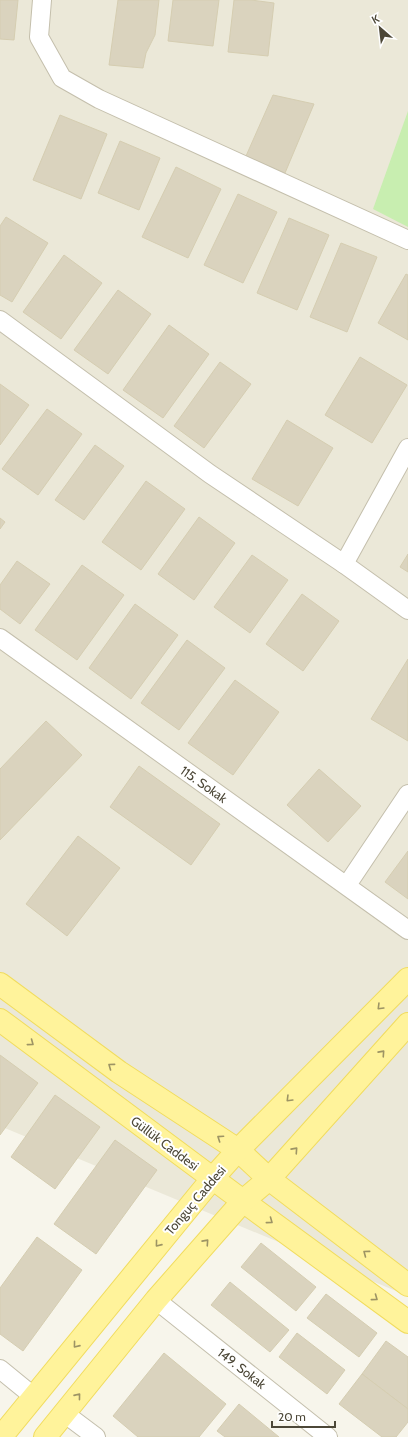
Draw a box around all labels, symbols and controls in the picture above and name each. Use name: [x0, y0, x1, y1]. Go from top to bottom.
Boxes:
north arrow: [360, 8, 400, 48]
text: K: [369, 11, 382, 27]
street label: 115. Sokak: [177, 762, 231, 806]
one-way arrow: [378, 1002, 385, 1010]
one-way arrow: [27, 1039, 34, 1046]
one-way arrow: [377, 1050, 384, 1058]
one-way arrow: [109, 1064, 116, 1071]
one-way arrow: [286, 1094, 294, 1102]
street label: Güllük Caddesi: [128, 1112, 202, 1174]
one-way arrow: [217, 1136, 224, 1143]
one-way arrow: [290, 1147, 298, 1155]
street label: Tonguç Caddesi: [161, 1162, 229, 1238]
one-way arrow: [266, 1217, 273, 1224]
one-way arrow: [156, 1240, 163, 1247]
one-way arrow: [202, 1240, 209, 1247]
one-way arrow: [363, 1250, 370, 1257]
one-way arrow: [371, 1293, 378, 1300]
one-way arrow: [73, 1340, 80, 1347]
street label: 149. Sokak: [215, 1344, 270, 1392]
one-way arrow: [73, 1393, 80, 1400]
scale bar: [272, 1403, 335, 1429]
text: 20 m: [278, 1409, 306, 1424]

